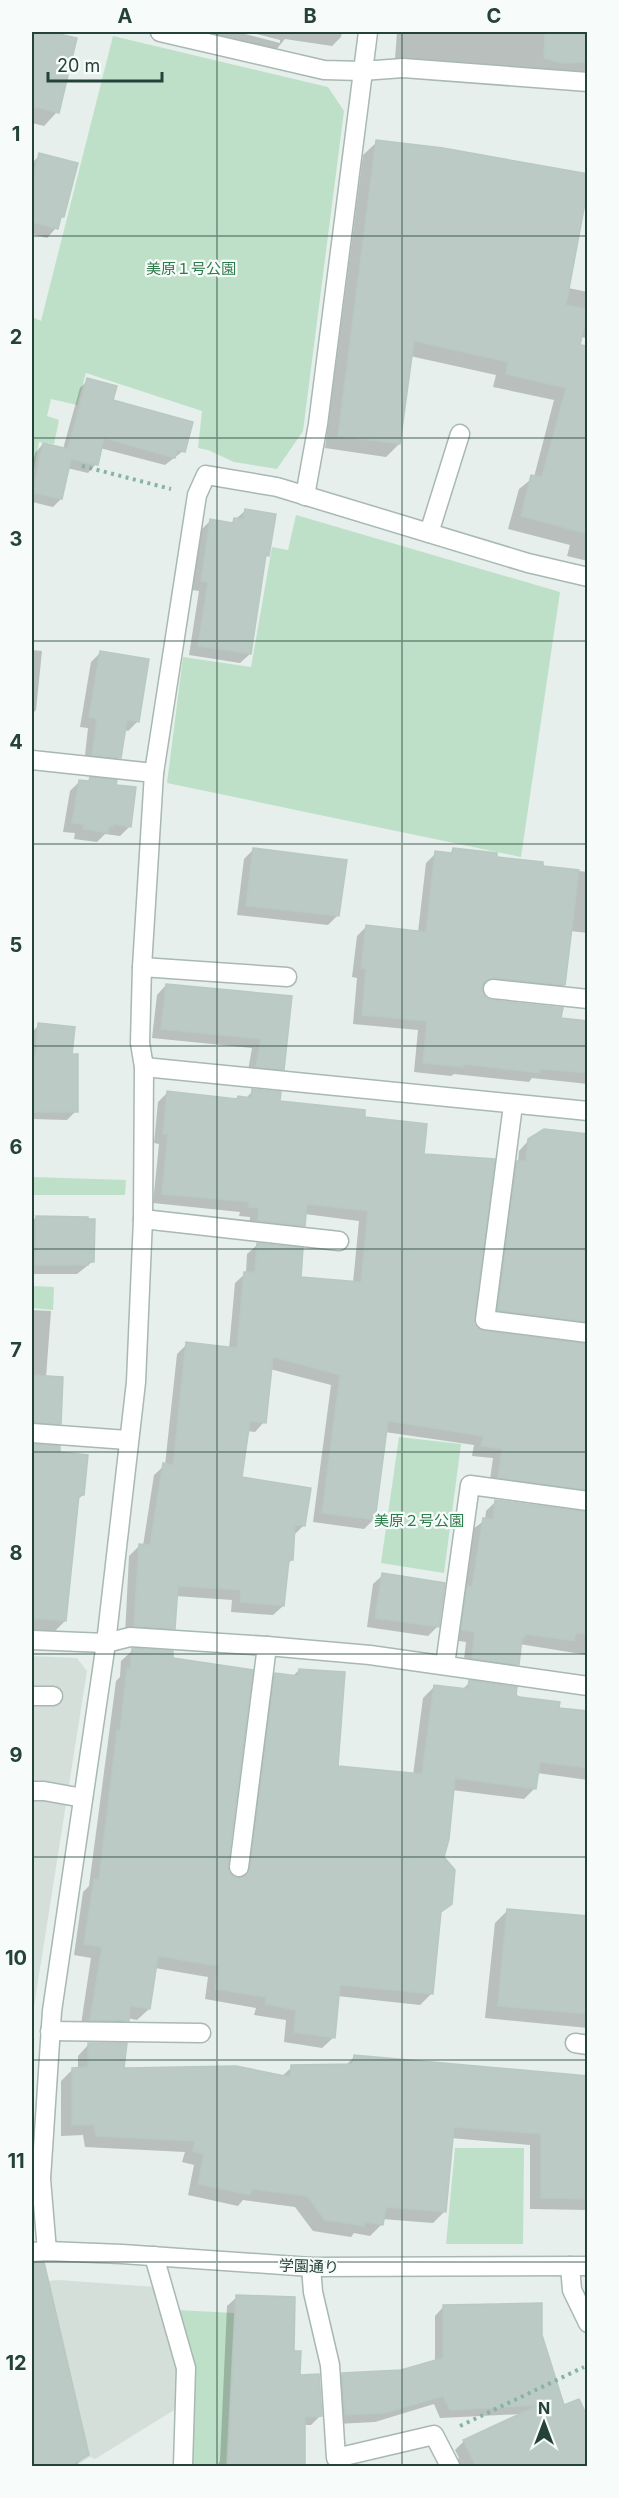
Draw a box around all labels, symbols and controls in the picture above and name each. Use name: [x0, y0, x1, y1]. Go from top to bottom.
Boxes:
text: A: [118, 4, 133, 28]
text: B: [303, 4, 317, 28]
text: C: [487, 4, 501, 28]
scale bar: [48, 45, 162, 83]
text: 20 m: [57, 55, 100, 76]
text: 1: [12, 122, 20, 146]
park label: 美原１号公園: [146, 259, 236, 278]
text: 2: [10, 325, 22, 349]
text: 3: [10, 527, 22, 551]
text: 4: [9, 730, 23, 754]
text: 5: [10, 933, 22, 957]
text: 6: [10, 1135, 23, 1159]
text: 7: [10, 1338, 22, 1362]
park label: 美原２号公園: [374, 1511, 464, 1530]
text: 8: [9, 1541, 23, 1565]
text: 9: [10, 1743, 23, 1767]
text: 10: [5, 1946, 27, 1970]
text: 11: [7, 2149, 25, 2173]
street label: 学園通り: [279, 2255, 339, 2277]
text: 12: [5, 2351, 27, 2375]
north arrow: [514, 2393, 574, 2453]
text: N: [538, 2398, 550, 2418]

